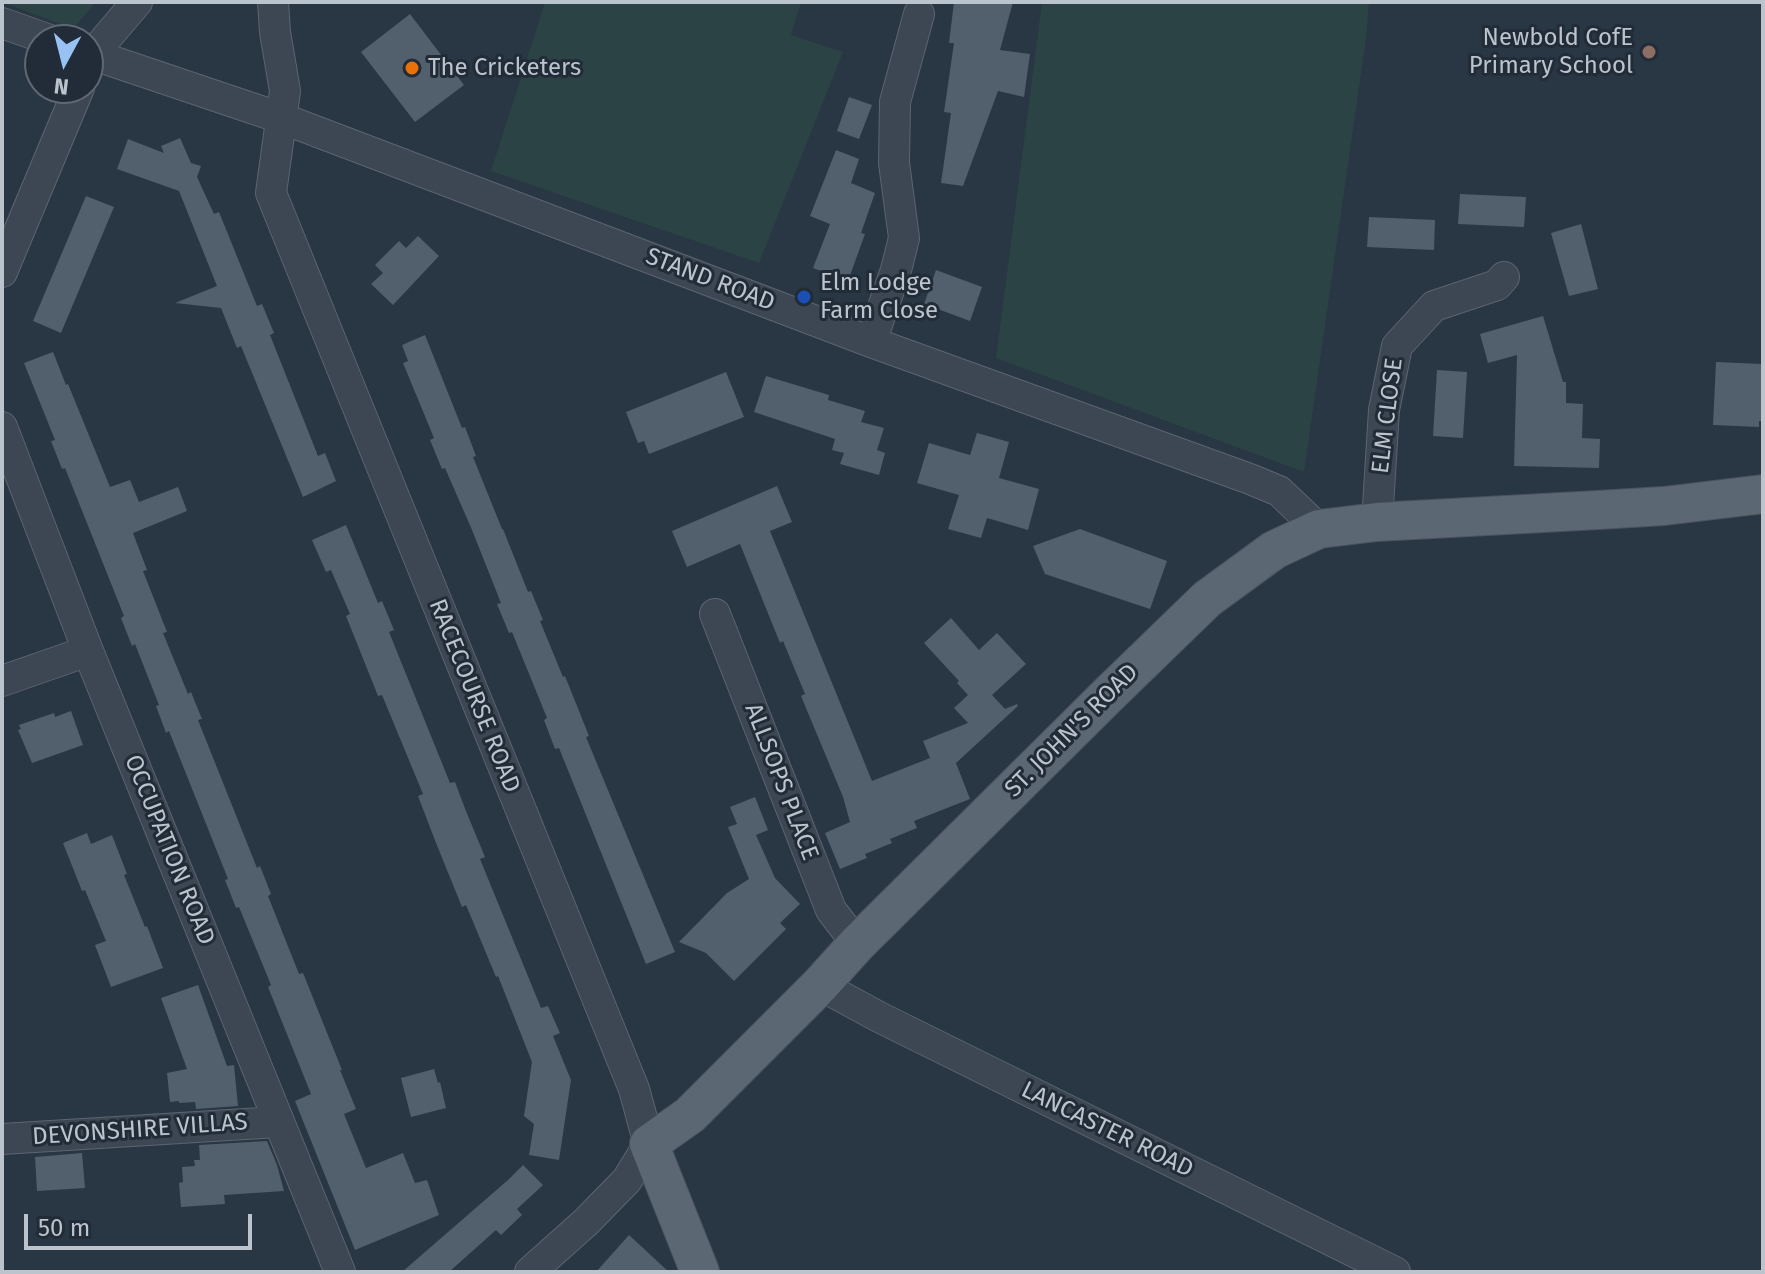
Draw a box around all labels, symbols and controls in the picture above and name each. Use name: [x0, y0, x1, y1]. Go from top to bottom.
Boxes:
north arrow: [24, 24, 104, 104]
place label: Newbold CofE Primary School: [1469, 24, 1633, 80]
marker: Newbold CofE Primary School: [1640, 43, 1658, 61]
place label: The Cricketers: [428, 54, 581, 82]
marker: The Cricketers: [403, 59, 421, 77]
text: N: [52, 72, 70, 101]
street label: STAND ROAD: [642, 242, 778, 318]
place label: Elm Lodge Farm Close: [820, 269, 938, 325]
marker: Elm Lodge Farm Close: [795, 288, 813, 306]
street label: ELM CLOSE: [1367, 356, 1409, 476]
street label: RACECOURSE ROAD: [422, 595, 526, 797]
street label: ST. JOHN'S ROAD: [999, 658, 1145, 804]
street label: ALLSOPS PLACE: [738, 700, 824, 864]
street label: OCCUPATION ROAD: [118, 751, 220, 949]
street label: LANCASTER ROAD: [1016, 1076, 1198, 1184]
street label: DEVONSHIRE VILLAS: [31, 1108, 249, 1152]
scale bar: [28, 1198, 256, 1248]
text: 50 m: [38, 1214, 90, 1242]

